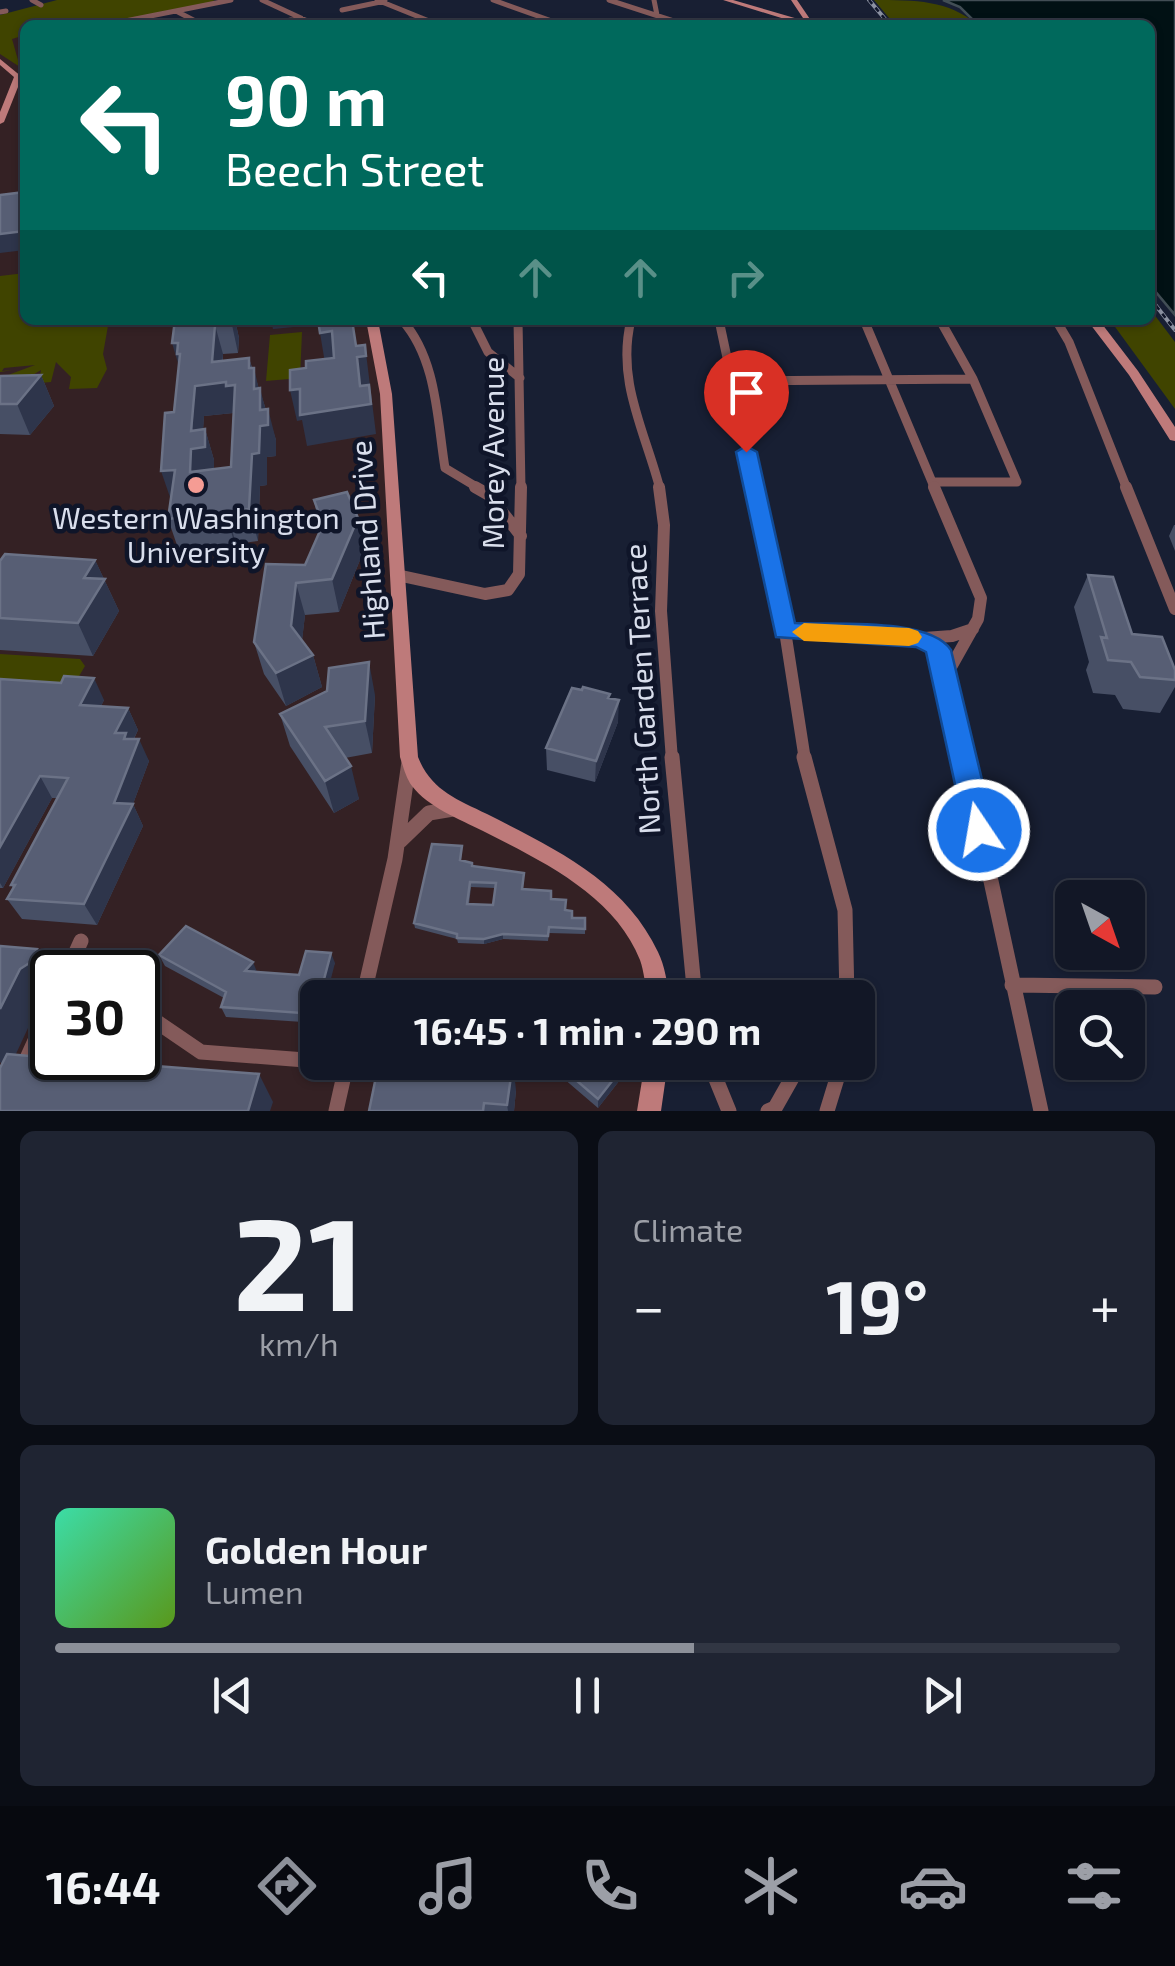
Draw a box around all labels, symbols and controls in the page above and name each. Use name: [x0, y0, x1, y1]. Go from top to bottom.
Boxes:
text: 90 m: [225, 56, 387, 140]
icon: left: [60, 60, 190, 190]
text: Beech Street: [225, 141, 484, 195]
icon: left: [403, 250, 458, 305]
icon: ahead: [508, 250, 563, 305]
icon: ahead: [613, 250, 668, 305]
icon: right: [718, 250, 773, 305]
pin: [704, 350, 789, 453]
street label: Morey Avenue: [474, 357, 510, 549]
icon: arrive: [719, 365, 774, 420]
street label: Highland Drive: [341, 439, 391, 641]
marker: Western Washington University: [185, 474, 207, 496]
place label: Western Washington University: [52, 499, 340, 569]
street label: North Garden Terrace: [615, 543, 667, 835]
position arrow: [927, 778, 1031, 882]
north arrow: [1055, 880, 1145, 970]
map controls: [1055, 880, 1145, 1080]
speed limit sign: 30: [30, 950, 160, 1080]
button: search: [1055, 990, 1145, 1080]
text: 16:45 · 1 min · 290 m: [414, 1007, 761, 1053]
text: 21: [233, 1181, 365, 1337]
text: Climate: [633, 1210, 743, 1248]
text: 19°: [826, 1259, 928, 1349]
text: −: [633, 1272, 665, 1338]
text: +: [1090, 1272, 1120, 1338]
text: km/h: [259, 1324, 338, 1362]
text: Golden Hour: [205, 1526, 427, 1572]
text: Lumen: [205, 1572, 304, 1610]
icon: previous: [205, 1668, 260, 1723]
icon: pause: [560, 1668, 615, 1723]
icon: next: [915, 1668, 970, 1723]
icon: directions: [252, 1851, 322, 1921]
icon: music: [413, 1851, 483, 1921]
icon: phone: [575, 1851, 645, 1921]
icon: climate: [736, 1851, 806, 1921]
icon: car: [898, 1851, 968, 1921]
icon: filters: [1059, 1851, 1129, 1921]
text: 16:44: [46, 1859, 161, 1913]

